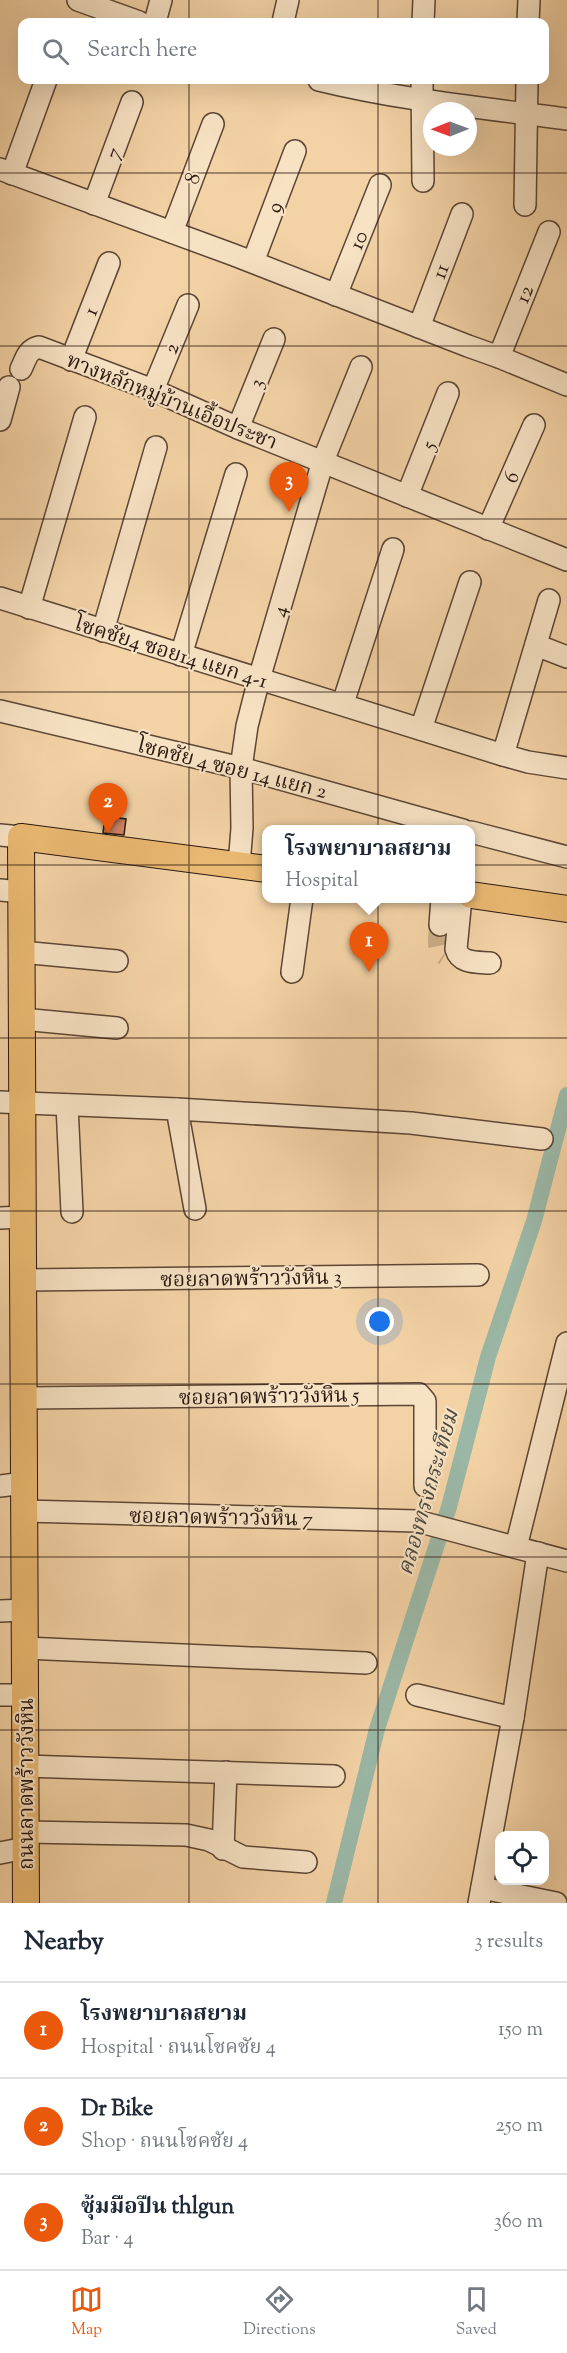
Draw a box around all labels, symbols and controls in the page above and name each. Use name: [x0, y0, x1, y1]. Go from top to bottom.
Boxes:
search box: [18, 18, 549, 84]
icon: search: [39, 35, 72, 68]
text: Search here: [87, 35, 197, 67]
north arrow: [423, 102, 477, 156]
street label: 7: [99, 143, 131, 164]
street label: 8: [178, 168, 210, 189]
street label: 9: [260, 198, 292, 218]
street label: 10: [343, 227, 377, 255]
street label: 11: [425, 260, 458, 284]
street label: 12: [509, 281, 543, 308]
street label: 1: [77, 303, 107, 321]
street label: 2: [157, 338, 189, 359]
street label: ทางหลักหมู่บ้านเอื้อประชา: [61, 344, 282, 459]
street label: 3: [242, 374, 273, 393]
street label: 5: [414, 437, 445, 456]
pin: 3: [270, 462, 308, 512]
street label: 6: [497, 467, 529, 489]
street label: 4: [265, 602, 297, 621]
street label: โชคชัย4 ซอย14 แยก 4-1: [69, 608, 271, 698]
street label: โชคชัย 4 ซอย 14 แยก 2: [132, 730, 330, 808]
pin: 2: [88, 784, 128, 833]
popup: [262, 825, 475, 903]
text: โรงพยาบาลสยาม: [286, 834, 451, 866]
text: Hospital: [286, 867, 359, 896]
pin: 1: [350, 922, 388, 972]
street label: ซอยลาดพร้าววังหิน 3: [160, 1263, 342, 1297]
your location: [365, 1307, 394, 1336]
street label: ซอยลาดพร้าววังหิน 5: [178, 1381, 360, 1415]
water label: คลองทรงกระเทียม: [391, 1404, 469, 1580]
street label: ซอยลาดพร้าววังหิน 7: [129, 1502, 314, 1536]
street label: ถนนลาดพร้าววังหิน: [13, 1698, 43, 1870]
map controls: [495, 1831, 549, 1885]
button: locate: [495, 1831, 549, 1885]
text: Nearby: [24, 1924, 104, 1961]
text: 3 results: [474, 1928, 543, 1957]
text: โรงพยาบาลสยาม: [81, 1999, 247, 2031]
text: 1: [40, 2016, 47, 2045]
text: 150 m: [498, 2016, 543, 2045]
text: Hospital · ถนนโชคชัย 4: [81, 2034, 276, 2063]
text: Dr Bike: [81, 2094, 153, 2126]
text: 2: [39, 2112, 48, 2141]
text: 250 m: [495, 2112, 543, 2141]
text: Shop · ถนนโชคชัย 4: [81, 2128, 248, 2157]
text: ซุ้มมือปืน thlgun: [81, 2192, 234, 2224]
text: 3: [39, 2208, 48, 2237]
text: 360 m: [494, 2208, 543, 2237]
text: Bar · 4: [81, 2225, 134, 2254]
tab: Map: [70, 2283, 103, 2342]
tab: Directions: [243, 2283, 316, 2342]
tab: Saved: [456, 2283, 497, 2342]

